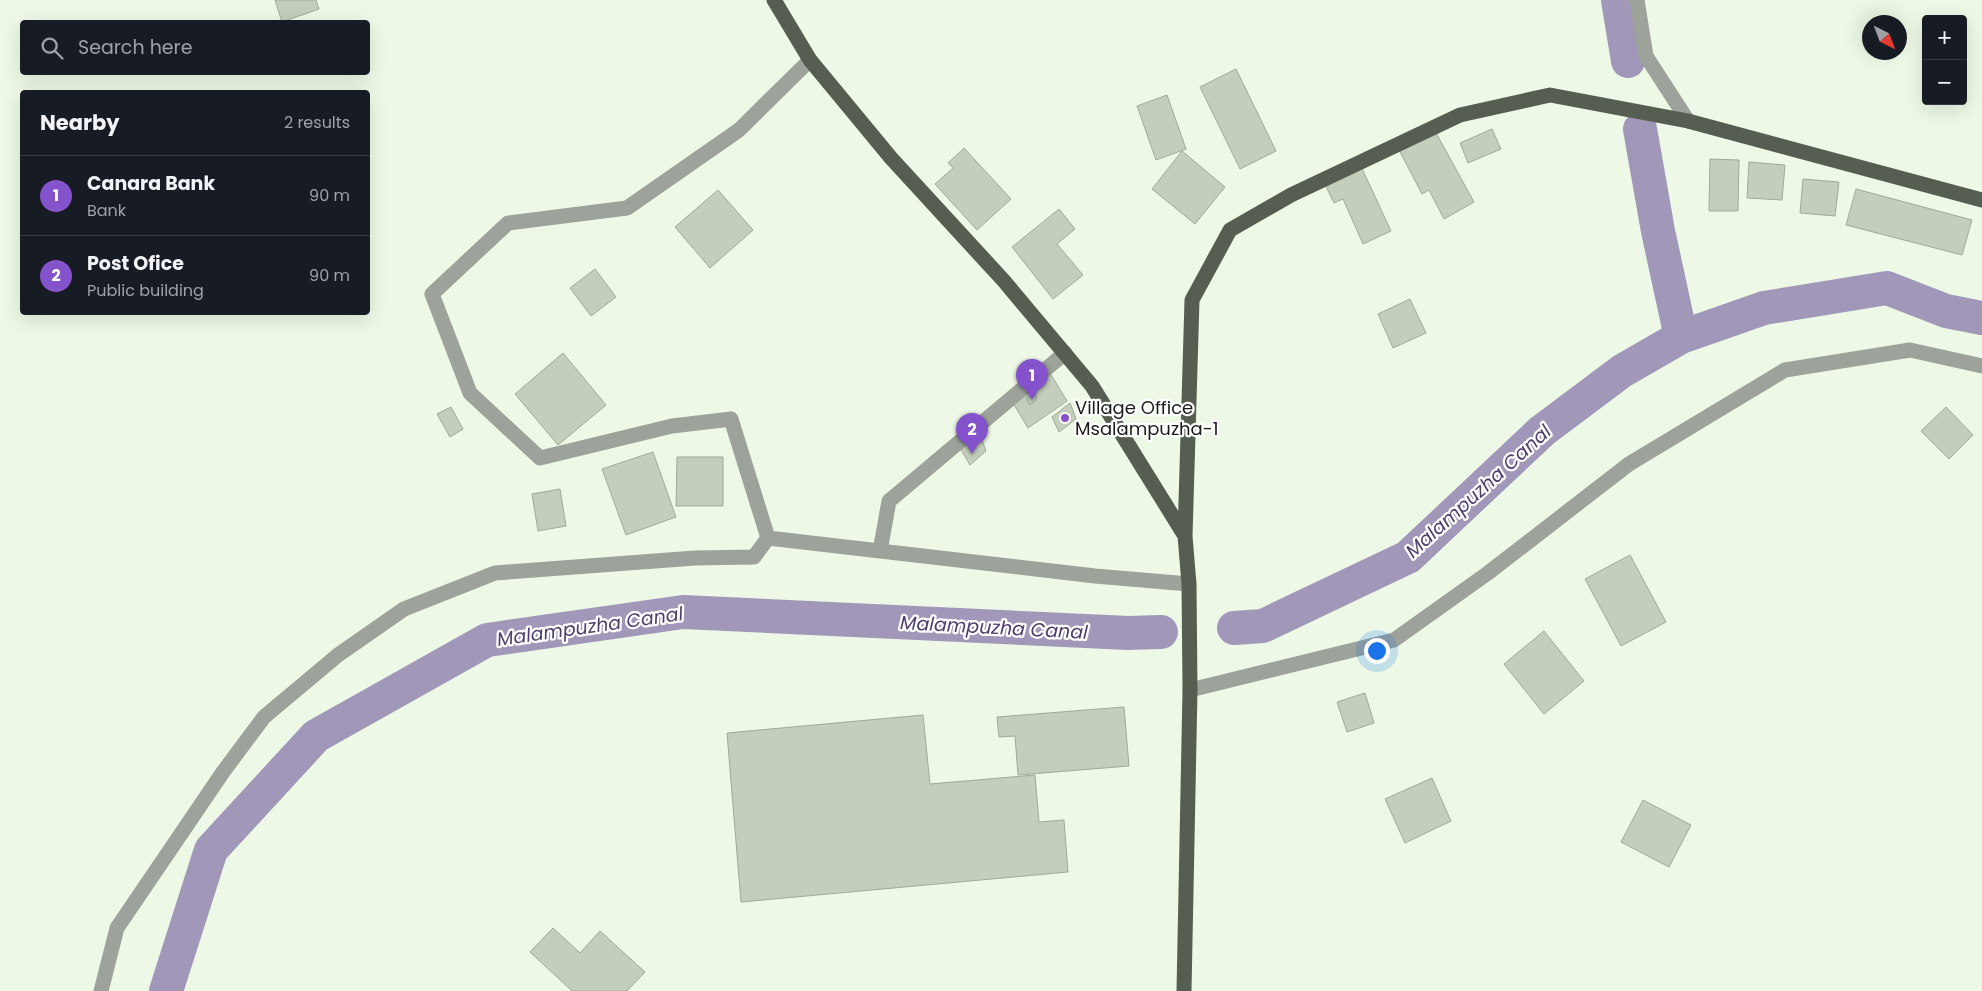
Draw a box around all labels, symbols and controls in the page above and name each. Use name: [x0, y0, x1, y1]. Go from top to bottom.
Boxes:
north arrow: [1862, 15, 1907, 60]
map controls: [1922, 15, 1967, 105]
button: +: [1922, 15, 1967, 60]
search box: [20, 20, 370, 75]
icon: search: [38, 34, 66, 62]
text: Search here: [78, 34, 192, 61]
button: −: [1922, 60, 1967, 105]
text: Nearby: [40, 108, 120, 137]
text: 2 results: [284, 111, 350, 134]
text: Canara Bank: [87, 170, 215, 197]
text: 1: [53, 184, 59, 207]
text: 90 m: [309, 184, 350, 207]
text: Bank: [87, 199, 126, 222]
text: Post Ofice: [87, 250, 184, 277]
text: 2: [51, 264, 61, 287]
text: 90 m: [309, 264, 350, 287]
text: Public building: [87, 279, 204, 302]
pin: 1: [1016, 359, 1048, 400]
place label: Village Office Msalampuzha-1: [1075, 395, 1218, 441]
marker: Village Office Msalampuzha-1: [1059, 412, 1071, 424]
pin: 2: [956, 413, 988, 454]
water label: Malampuzha Canal: [1400, 418, 1557, 564]
water label: Malampuzha Canal: [495, 600, 685, 653]
water label: Malampuzha Canal: [899, 609, 1089, 646]
your location: [1364, 638, 1390, 664]

